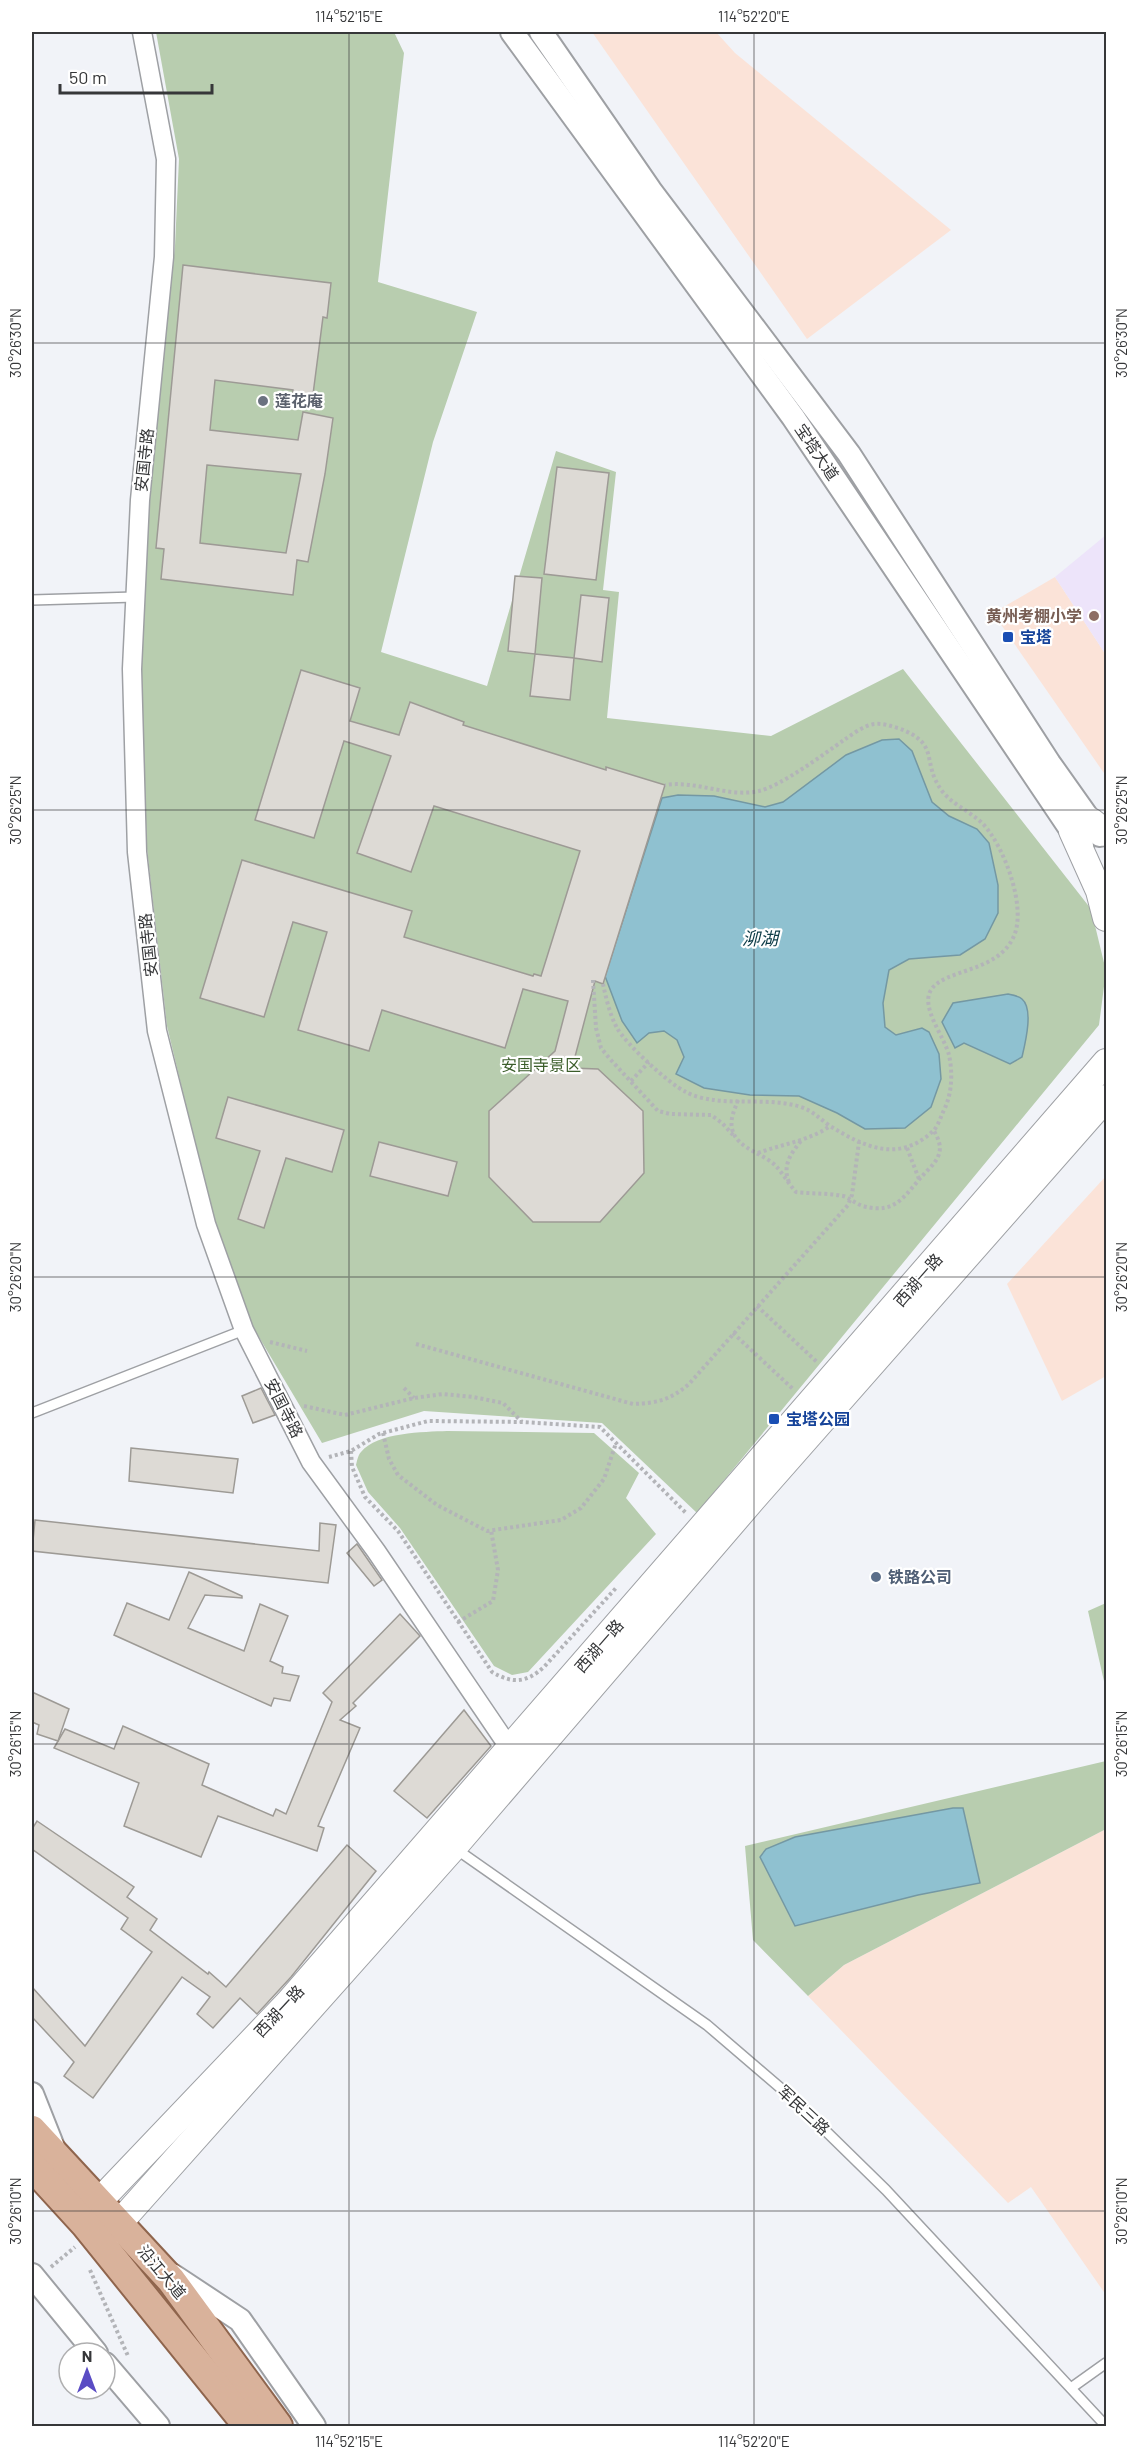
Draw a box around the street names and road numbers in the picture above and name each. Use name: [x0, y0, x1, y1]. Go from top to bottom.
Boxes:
street label: 宝塔大道: [792, 420, 843, 484]
street label: 安国寺路: [131, 427, 156, 493]
street label: 安国寺路: [135, 912, 160, 978]
street label: 西湖一路: [889, 1249, 946, 1310]
street label: 安国寺路: [261, 1375, 307, 1441]
street label: 西湖一路: [570, 1615, 627, 1676]
street label: 西湖一路: [250, 1981, 307, 2041]
street label: 军民三路: [774, 2081, 834, 2138]
street label: 沿江大道: [135, 2241, 190, 2302]

